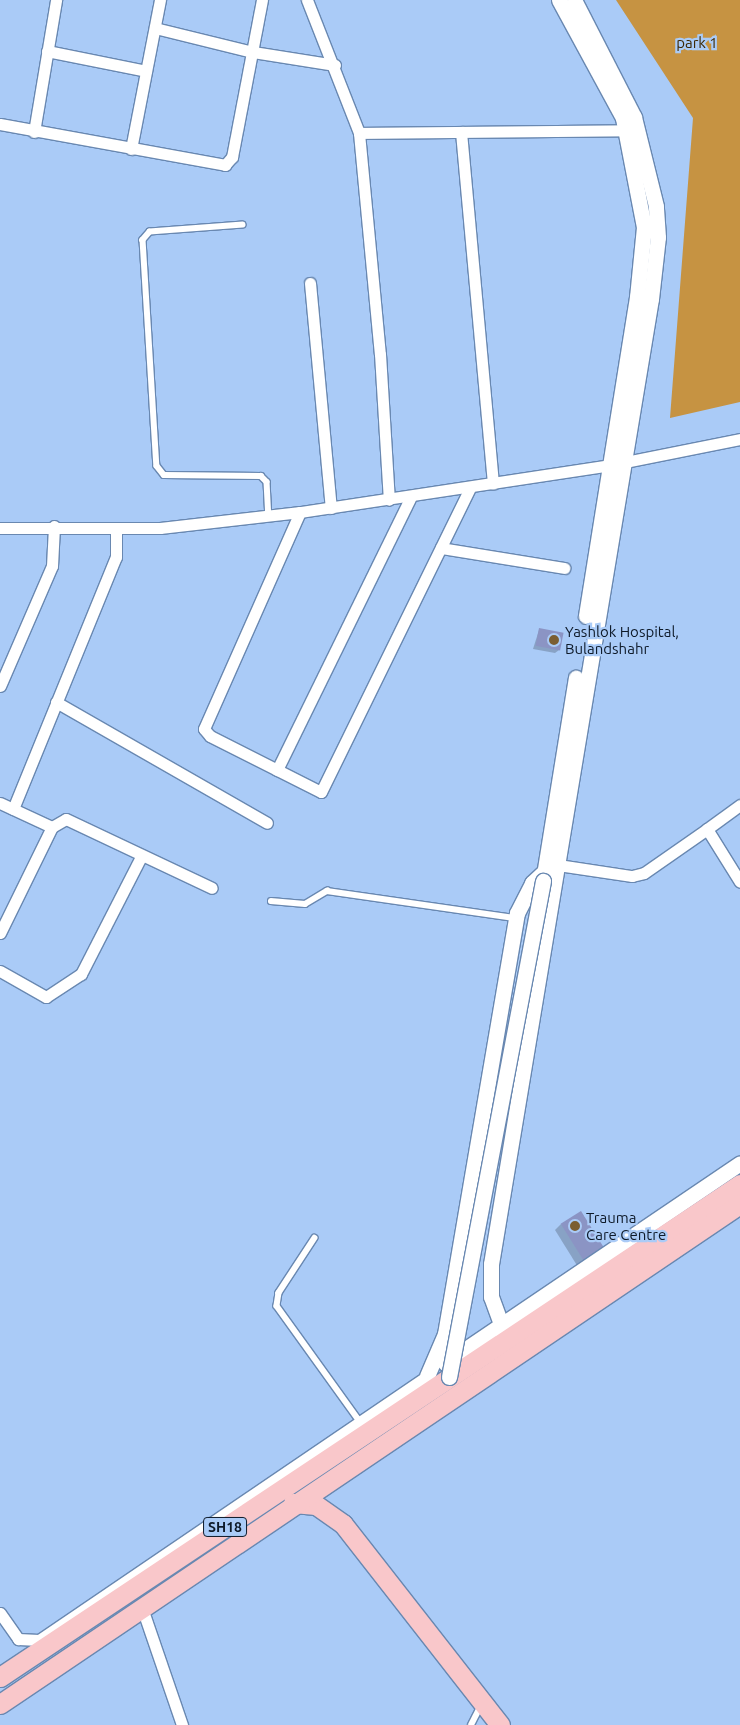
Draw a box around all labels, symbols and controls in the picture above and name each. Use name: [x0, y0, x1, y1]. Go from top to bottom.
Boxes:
park label: park 1: [676, 34, 718, 52]
place label: Yashlok Hospital, Bulandshahr: [565, 622, 679, 657]
marker: Yashlok Hospital, Bulandshahr: [547, 633, 561, 647]
place label: Trauma Care Centre: [586, 1208, 666, 1243]
marker: Trauma Care Centre: [568, 1219, 582, 1233]
road number: SH18: [202, 1515, 248, 1538]

